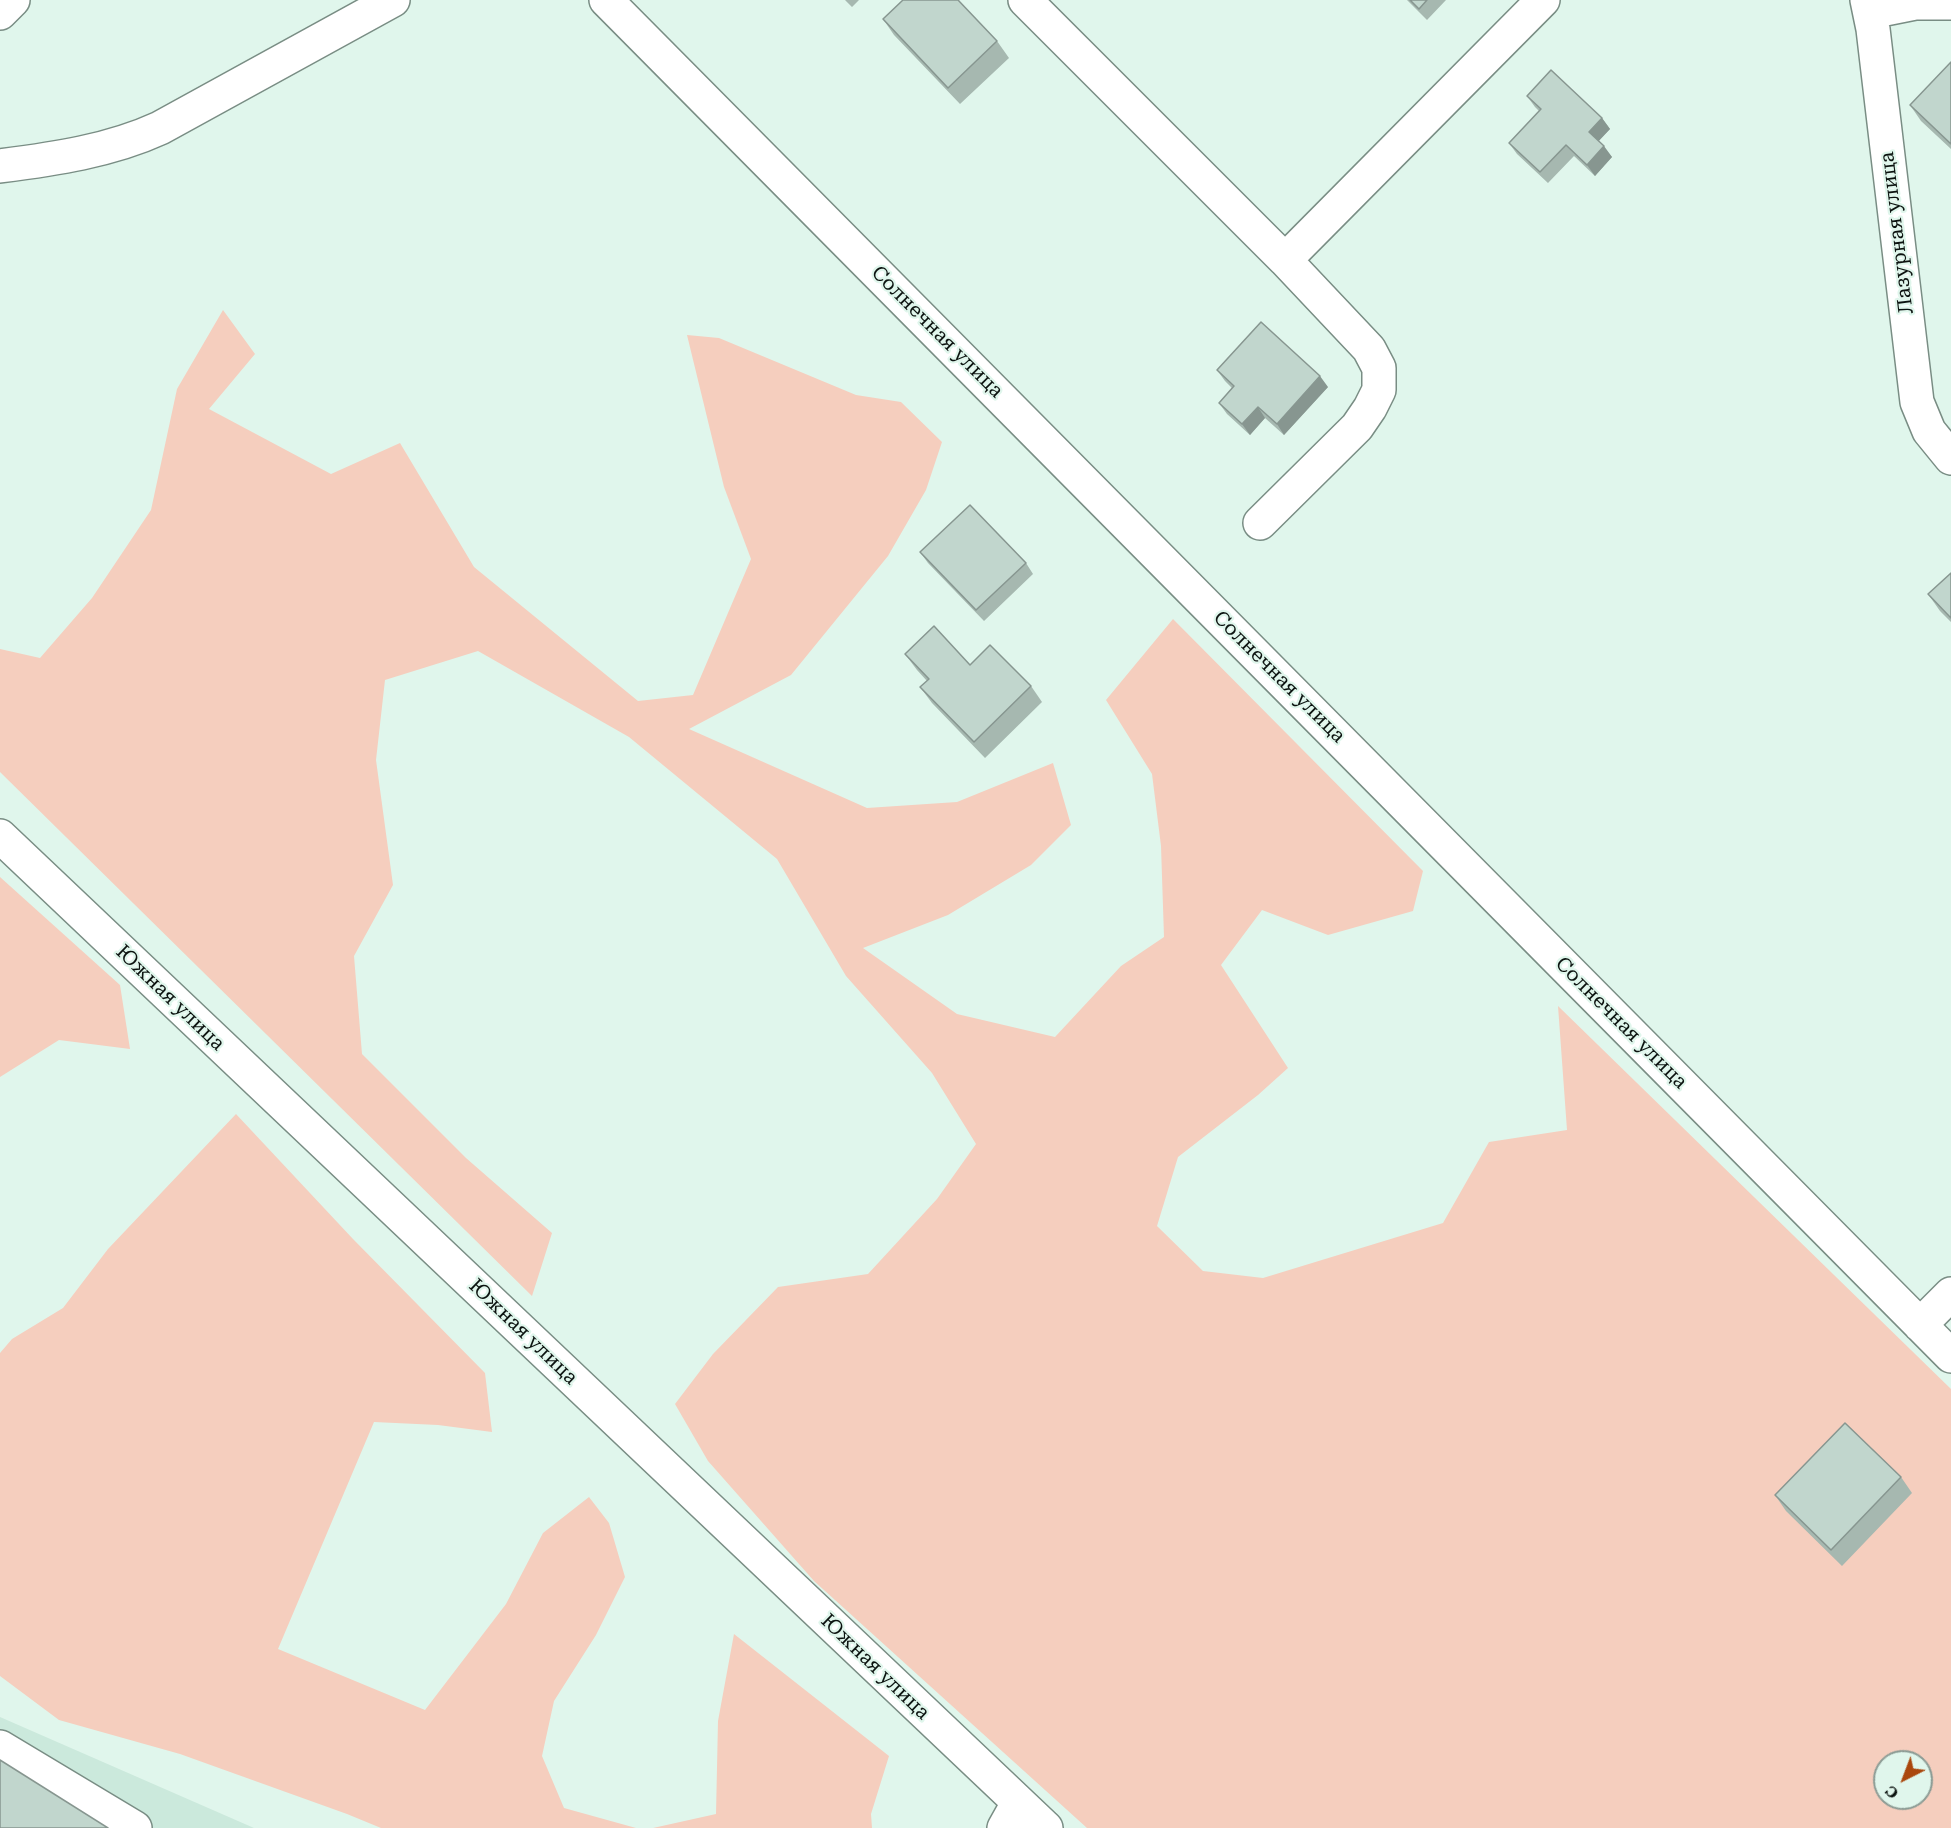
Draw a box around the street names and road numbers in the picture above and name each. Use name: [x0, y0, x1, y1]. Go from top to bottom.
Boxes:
street label: Лазурная улица: [1875, 151, 1919, 315]
street label: Солнечная улица: [866, 261, 1008, 403]
street label: Солнечная улица: [1208, 606, 1350, 748]
street label: Южная улица: [111, 940, 229, 1056]
street label: Солнечная улица: [1550, 952, 1692, 1094]
street label: Южная улица: [464, 1274, 582, 1390]
street label: Южная улица: [816, 1609, 934, 1725]

